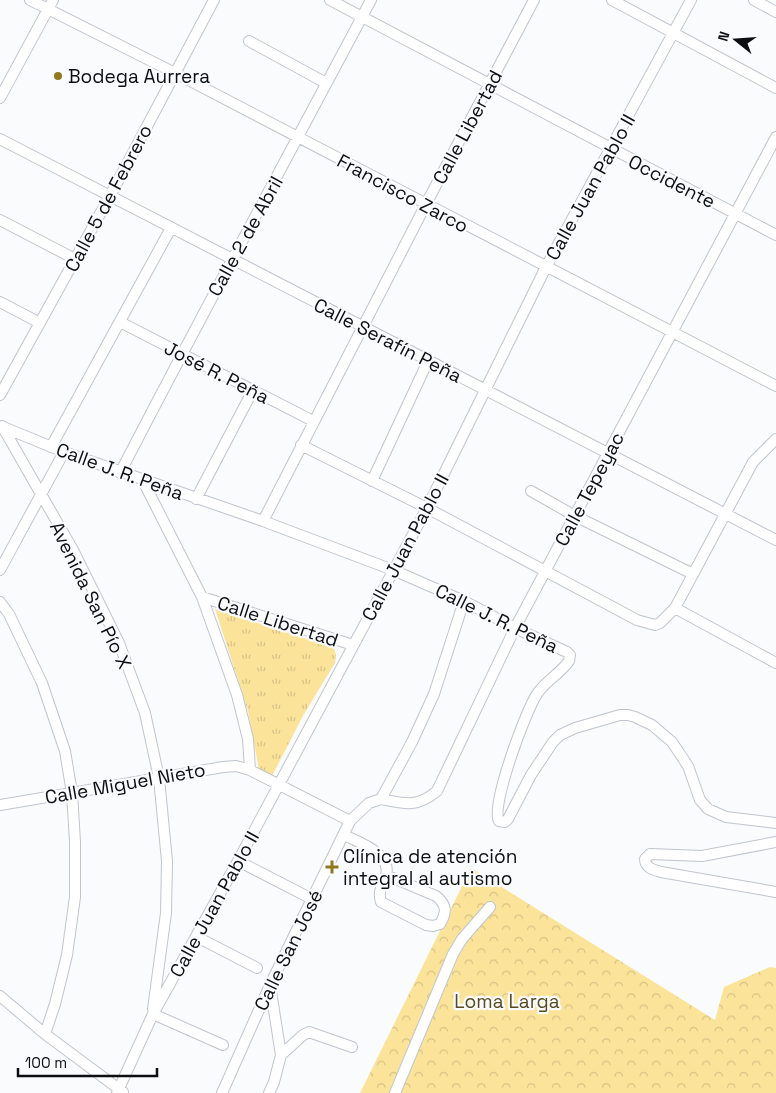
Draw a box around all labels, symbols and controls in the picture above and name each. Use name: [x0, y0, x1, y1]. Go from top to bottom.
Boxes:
north arrow: [711, 15, 761, 65]
text: N: [714, 29, 734, 43]
place label: Bodega Aurrera: [68, 64, 210, 89]
street label: Calle Libertad: [427, 66, 508, 189]
marker: Bodega Aurrera: [52, 70, 64, 82]
street label: Calle Juan Pablo II: [540, 110, 641, 265]
street label: Calle 5 de Febrero: [59, 120, 158, 276]
street label: Francisco Zarco: [333, 148, 473, 239]
street label: Occidente: [624, 149, 720, 214]
street label: Calle 2 de Abril: [202, 172, 289, 301]
street label: Calle Serafín Peña: [309, 292, 466, 389]
street label: José R. Peña: [160, 335, 274, 410]
street label: Calle Tepeyac: [549, 428, 630, 551]
street label: Calle J. R. Peña: [53, 437, 187, 506]
street label: Calle Juan Pablo II: [356, 469, 455, 625]
street label: Avenida San Pío X: [44, 517, 137, 673]
street label: Calle J. R. Peña: [431, 578, 562, 659]
street label: Calle Libertad: [214, 590, 342, 653]
street label: Calle Miguel Nieto: [43, 757, 207, 810]
street label: Calle Juan Pablo II: [164, 827, 265, 982]
place label: Clínica de atención integral al autismo: [343, 844, 517, 891]
marker: Clínica de atención integral al autismo: [325, 860, 339, 874]
street label: Calle San José: [248, 886, 328, 1015]
park label: Loma Larga: [454, 989, 560, 1014]
scale bar: [18, 1046, 156, 1078]
text: 100 m: [25, 1053, 67, 1072]

